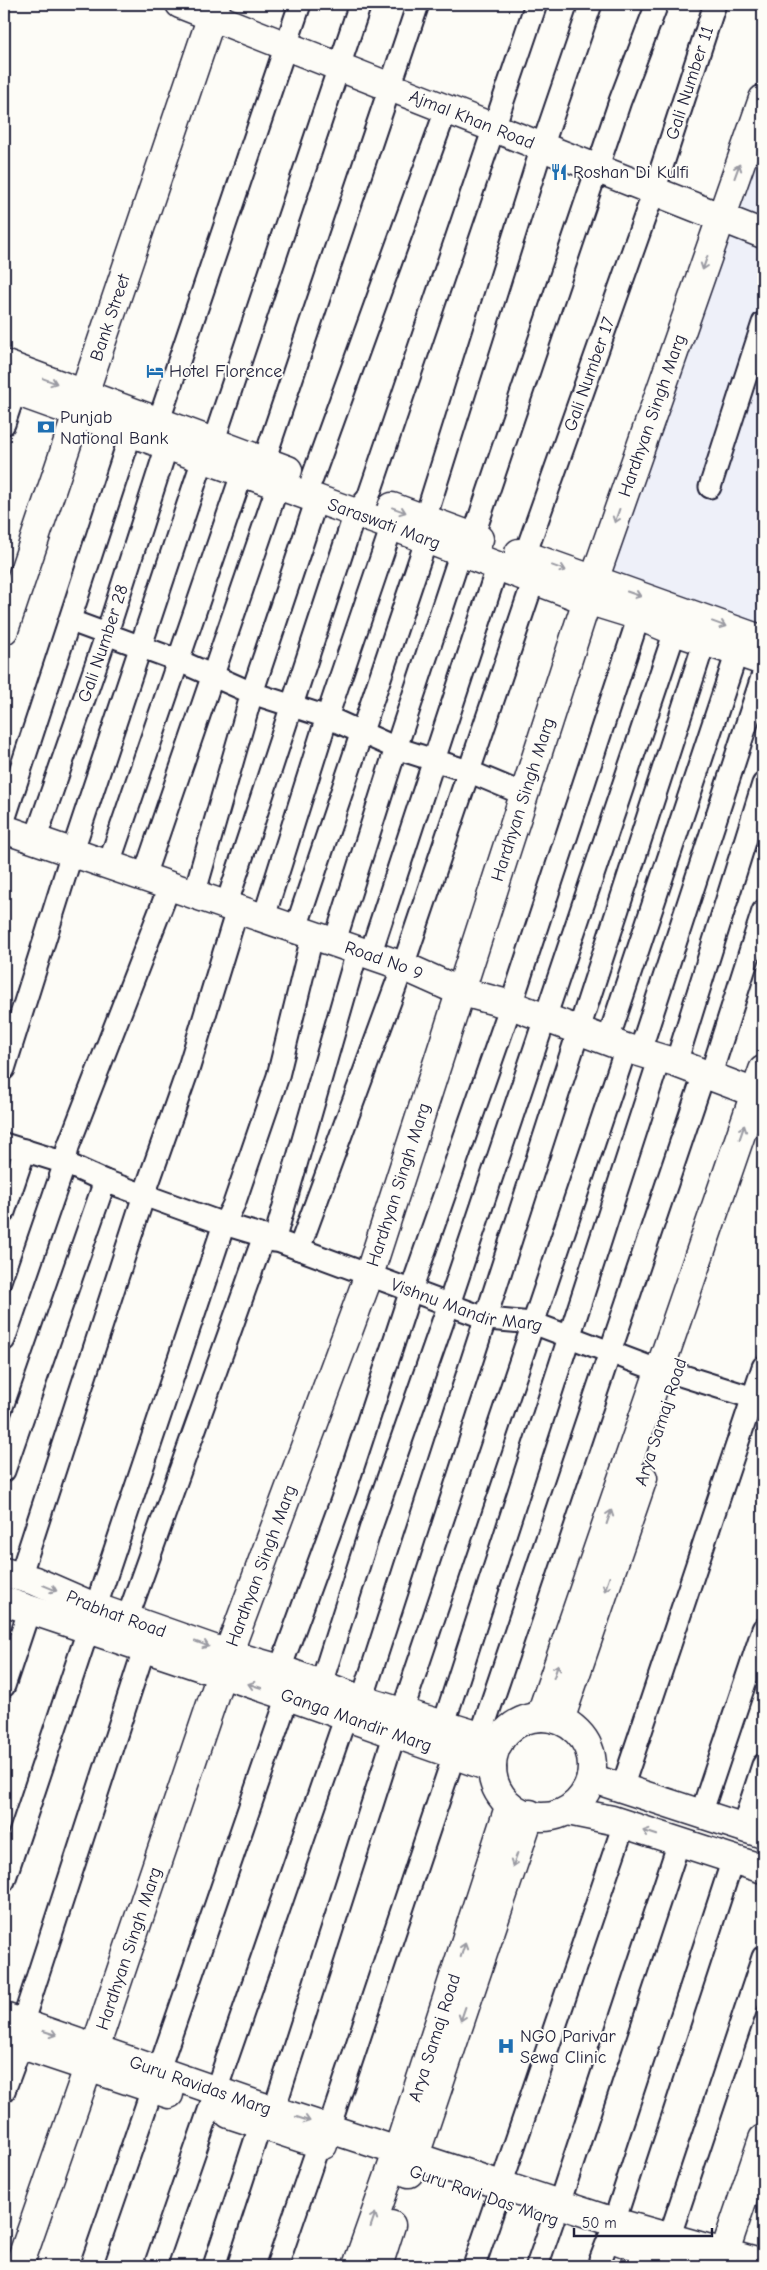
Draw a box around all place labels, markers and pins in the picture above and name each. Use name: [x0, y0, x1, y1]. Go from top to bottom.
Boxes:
restaurant icon: Roshan Di Kulfi: [549, 162, 569, 182]
place label: Roshan Di Kulfi: [573, 162, 689, 183]
hotel icon: Hotel Florence: [145, 361, 165, 381]
place label: Hotel Florence: [169, 361, 282, 382]
place label: Punjab National Bank: [60, 407, 168, 449]
bank icon: Punjab National Bank: [36, 417, 56, 437]
place label: NGO Parivar Sewa Clinic: [520, 2026, 617, 2068]
hospital icon: NGO Parivar Sewa Clinic: [496, 2036, 516, 2056]

